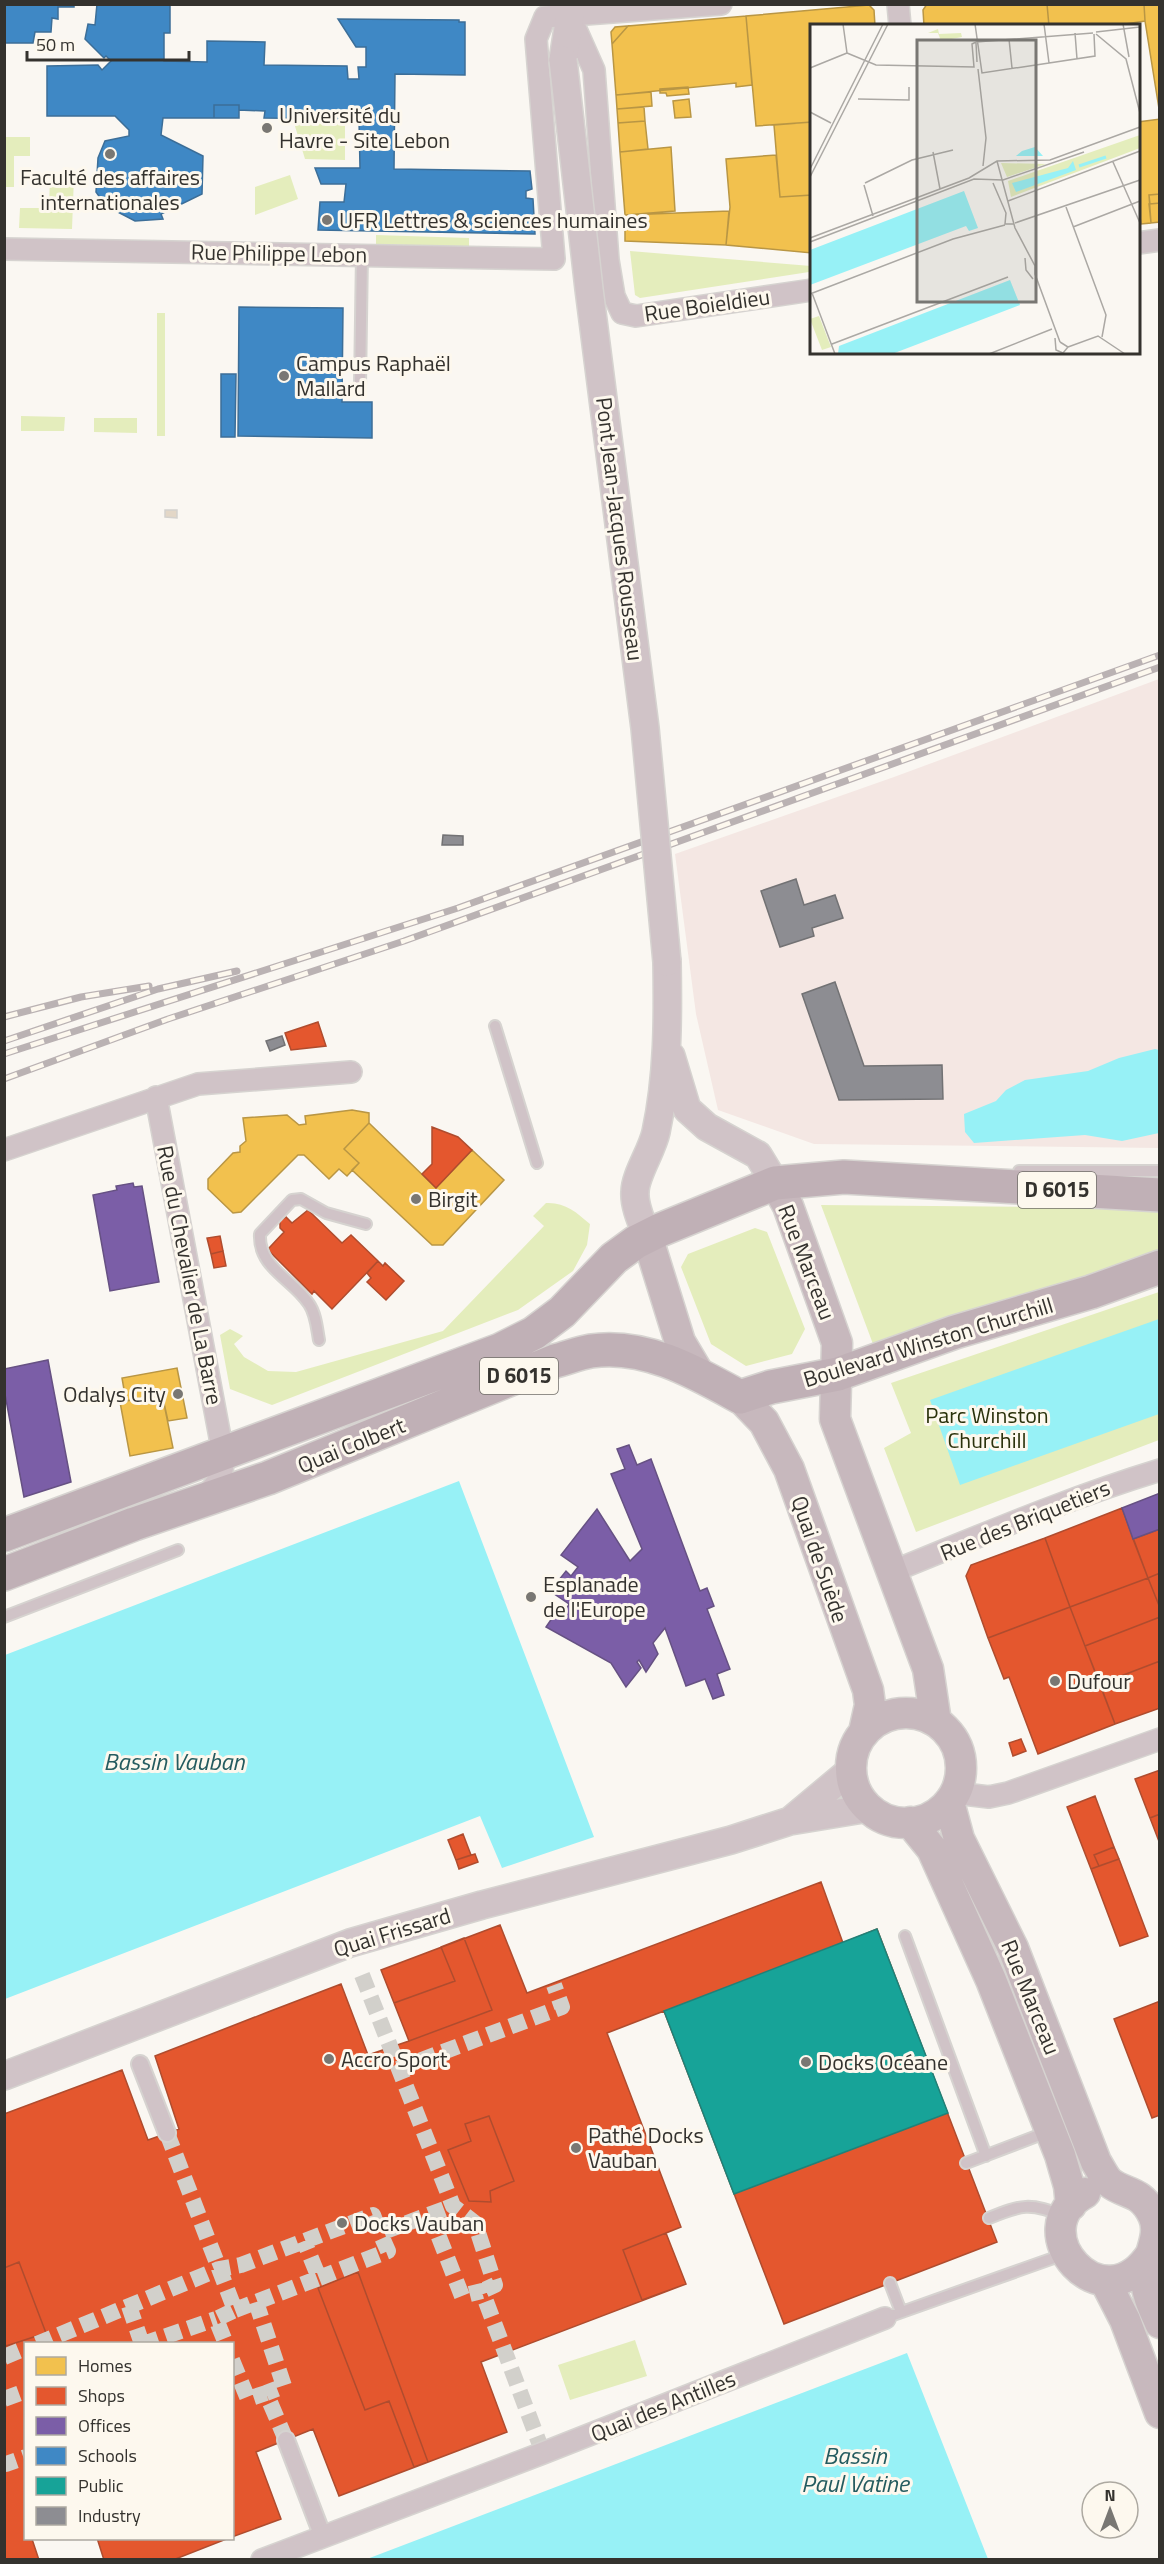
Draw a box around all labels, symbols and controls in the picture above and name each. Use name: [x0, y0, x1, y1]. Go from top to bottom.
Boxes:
scale bar: [27, 24, 189, 62]
inset map: [810, 24, 1140, 354]
text: 50 m: [36, 31, 75, 58]
place label: Université du Havre - Site Lebon: [279, 98, 450, 157]
marker: Université du Havre - Site Lebon: [260, 121, 274, 135]
marker: Faculté des affaires internationales: [103, 147, 117, 161]
place label: Faculté des affaires internationales: [20, 160, 200, 219]
place label: UFR Lettres & sciences humaines: [339, 203, 648, 237]
marker: UFR Lettres & sciences humaines: [320, 213, 334, 227]
street label: Rue Philippe Lebon: [191, 234, 367, 272]
street label: Rue Boieldieu: [642, 279, 772, 331]
place label: Campus Raphaël Mallard: [296, 346, 451, 405]
marker: Campus Raphaël Mallard: [277, 369, 291, 383]
street label: Pont Jean-Jacques Rousseau: [587, 395, 653, 663]
street label: Rue du Chevalier de La Barre: [148, 1142, 232, 1408]
road number: D 6015: [1018, 1172, 1096, 1208]
place label: Birgit: [428, 1182, 478, 1216]
marker: Birgit: [409, 1192, 423, 1206]
street label: Rue Marceau: [769, 1199, 845, 1325]
street label: Boulevard Winston Churchill: [799, 1288, 1057, 1396]
road number: D 6015: [480, 1358, 558, 1394]
place label: Odalys City: [63, 1377, 166, 1411]
marker: Odalys City: [171, 1387, 185, 1401]
park label: Parc Winston Churchill: [925, 1398, 1049, 1457]
street label: Quai Colbert: [292, 1408, 410, 1482]
street label: Rue des Briquetiers: [935, 1470, 1115, 1570]
street label: Quai de Suède: [782, 1491, 858, 1627]
place label: Esplanade de l'Europe: [543, 1567, 646, 1626]
marker: Esplanade de l'Europe: [524, 1590, 538, 1604]
place label: Dufour: [1067, 1664, 1131, 1698]
marker: Dufour: [1048, 1674, 1062, 1688]
water label: Bassin Vauban: [104, 1743, 245, 1779]
street label: Quai Frissard: [329, 1898, 455, 1966]
street label: Rue Marceau: [993, 1934, 1069, 2060]
place label: Accro Sport: [341, 2042, 448, 2076]
place label: Docks Océane: [818, 2045, 948, 2079]
marker: Accro Sport: [322, 2052, 336, 2066]
marker: Docks Océane: [799, 2055, 813, 2069]
place label: Pathé Docks Vauban: [588, 2118, 704, 2177]
marker: Pathé Docks Vauban: [569, 2141, 583, 2155]
place label: Docks Vauban: [354, 2206, 484, 2240]
marker: Docks Vauban: [335, 2216, 349, 2230]
legend: [24, 2342, 234, 2540]
text: Homes: [78, 2352, 132, 2379]
street label: Quai des Antilles: [585, 2361, 741, 2451]
text: Shops: [78, 2382, 125, 2409]
text: Offices: [78, 2412, 131, 2439]
water label: Bassin Paul Vatine: [801, 2437, 911, 2501]
text: Schools: [78, 2442, 137, 2469]
text: Public: [78, 2472, 124, 2499]
north arrow: [1080, 2480, 1140, 2540]
text: N: [1104, 2483, 1116, 2507]
text: Industry: [78, 2502, 141, 2529]

